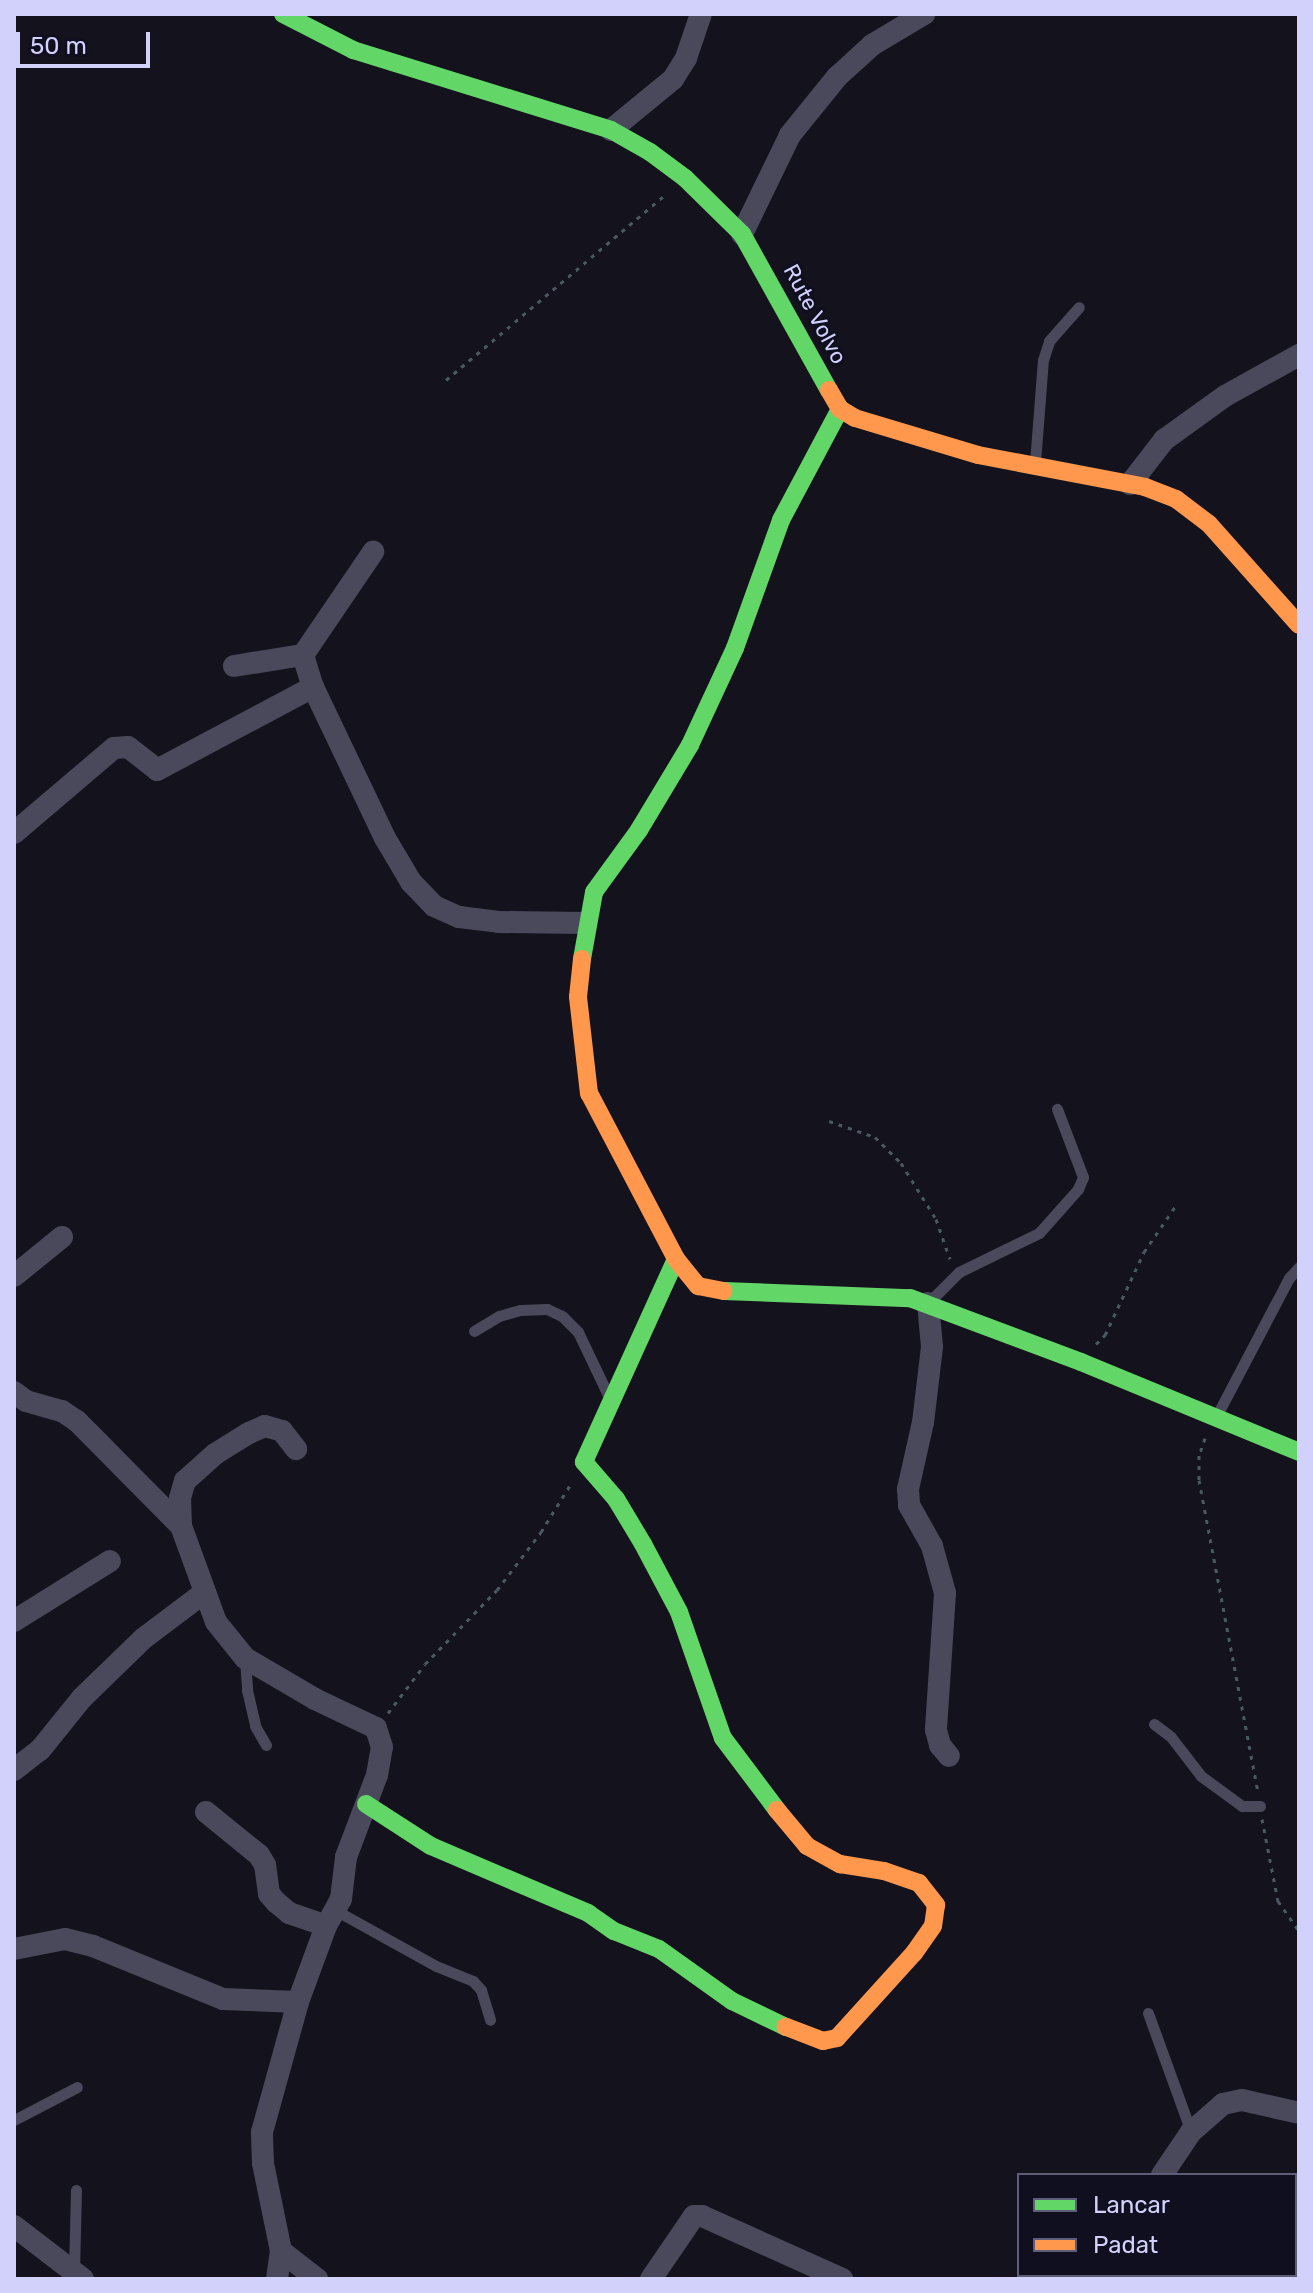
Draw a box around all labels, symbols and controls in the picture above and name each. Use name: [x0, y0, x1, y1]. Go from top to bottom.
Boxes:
scale bar: [20, 16, 154, 66]
text: 50 m: [30, 32, 87, 60]
street label: Rute Volvo: [778, 259, 852, 369]
legend: [1017, 2173, 1297, 2277]
text: Lancar: [1093, 2191, 1170, 2219]
text: Padat: [1093, 2231, 1158, 2259]

